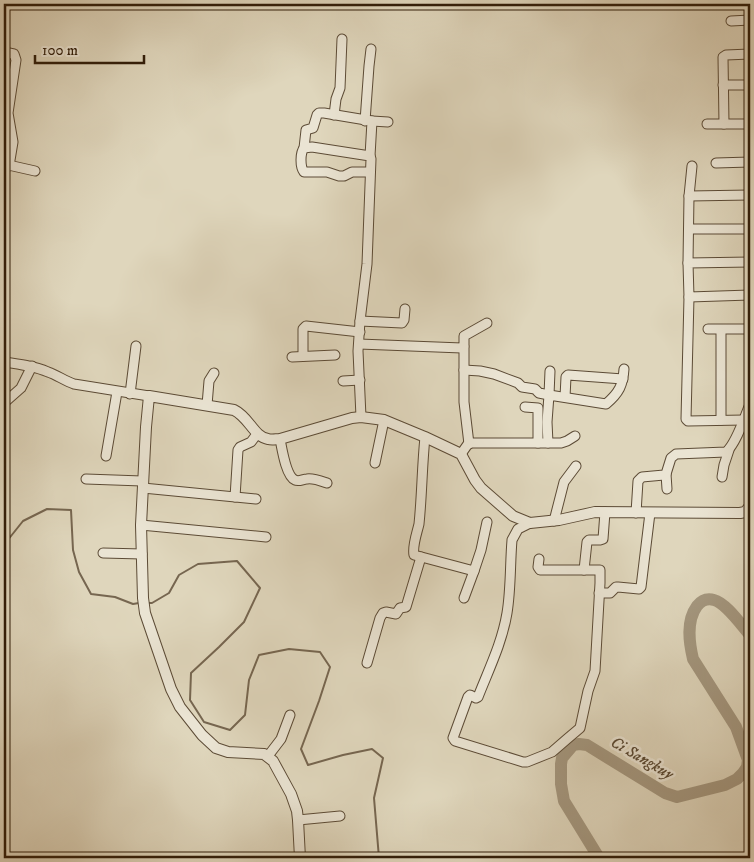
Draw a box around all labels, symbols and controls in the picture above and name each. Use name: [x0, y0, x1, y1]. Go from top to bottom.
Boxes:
scale bar: [35, 32, 144, 64]
text: 100 m: [42, 41, 78, 60]
water label: Ci Sangkuy: [607, 732, 678, 785]

